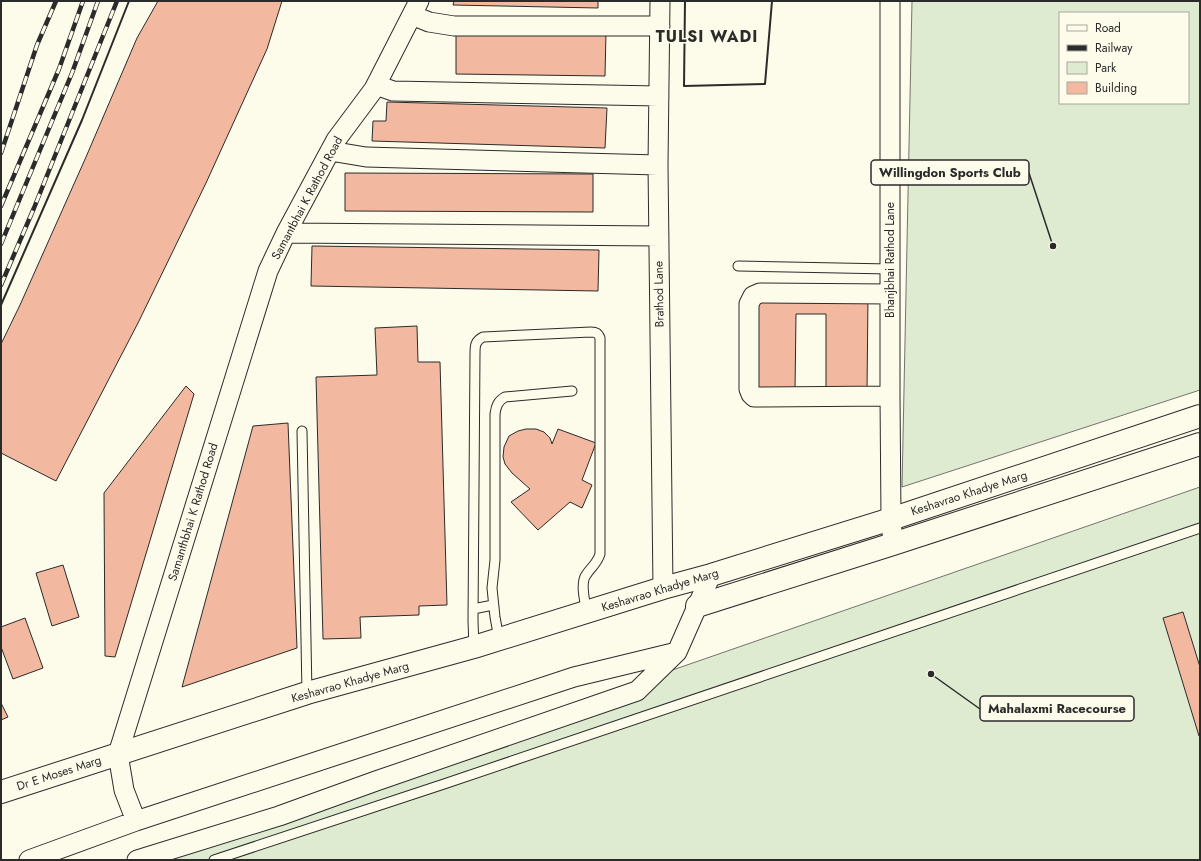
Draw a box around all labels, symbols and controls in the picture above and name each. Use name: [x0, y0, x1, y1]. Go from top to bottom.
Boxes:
legend: [1059, 12, 1189, 104]
text: Road: [1095, 19, 1121, 37]
district label: TULSI WADI: [656, 25, 758, 48]
text: Railway: [1095, 39, 1133, 57]
text: Park: [1095, 59, 1117, 77]
text: Building: [1095, 79, 1137, 97]
street label: Samantbhai K Rathod Road: [267, 133, 347, 263]
callout: Willingdon Sports Club: [871, 160, 1029, 185]
text: Willingdon Sports Club: [879, 163, 1021, 182]
street label: Bhanjbhai Rathod Lane: [881, 202, 899, 318]
street label: Brathod Lane: [649, 261, 669, 327]
street label: Samanthbhai K Rathod Road: [163, 441, 223, 583]
street label: Keshavrao Khadye Marg: [908, 466, 1030, 520]
street label: Keshavrao Khadye Marg: [599, 564, 721, 616]
street label: Keshavrao Khadye Marg: [289, 657, 411, 707]
callout: Mahalaxmi Racecourse: [980, 696, 1134, 721]
text: Mahalaxmi Racecourse: [988, 699, 1127, 718]
street label: Dr E Moses Marg: [14, 751, 104, 795]

